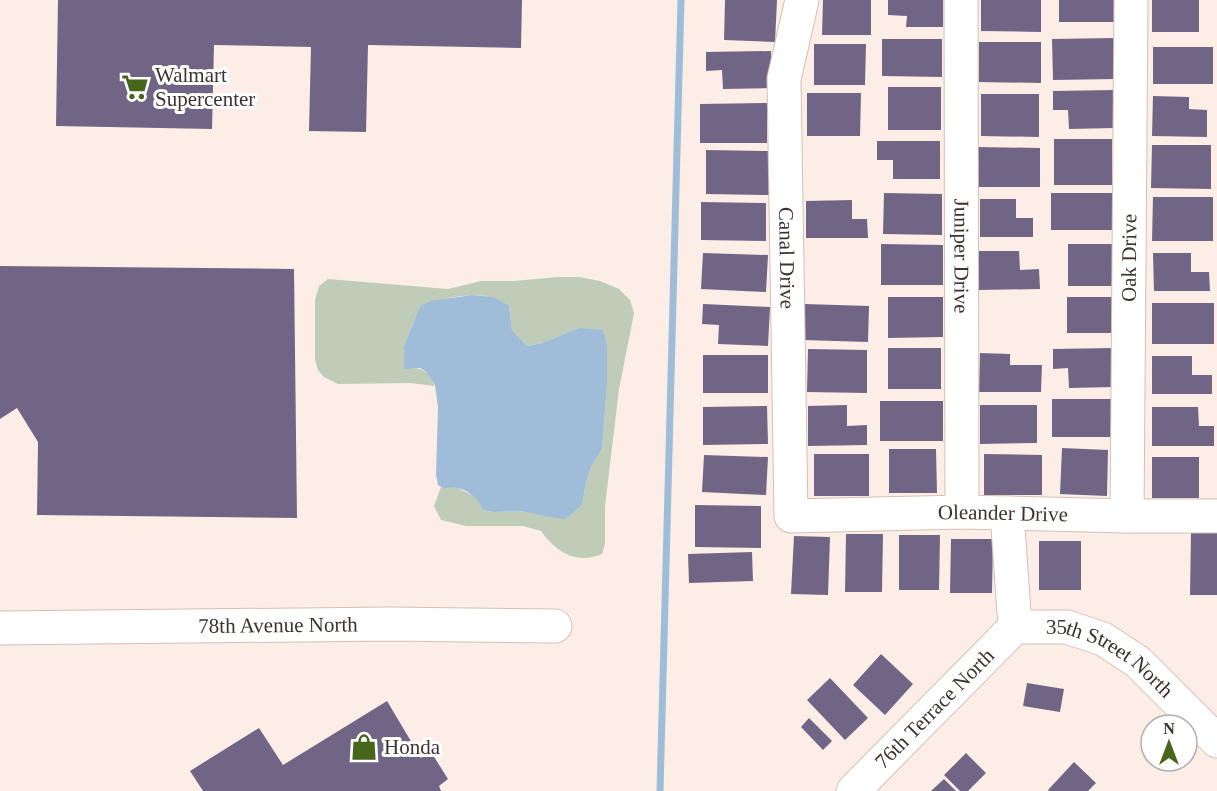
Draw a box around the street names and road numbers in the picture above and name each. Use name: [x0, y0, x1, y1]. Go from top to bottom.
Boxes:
street label: Juniper Drive: [949, 198, 974, 313]
street label: Canal Drive: [774, 207, 800, 309]
street label: Oak Drive: [1117, 214, 1141, 302]
street label: Oleander Drive: [938, 500, 1068, 527]
street label: 78th Avenue North: [198, 612, 358, 638]
street label: 35th Street North: [1046, 615, 1179, 703]
street label: 76th Terrace North: [870, 643, 999, 774]

